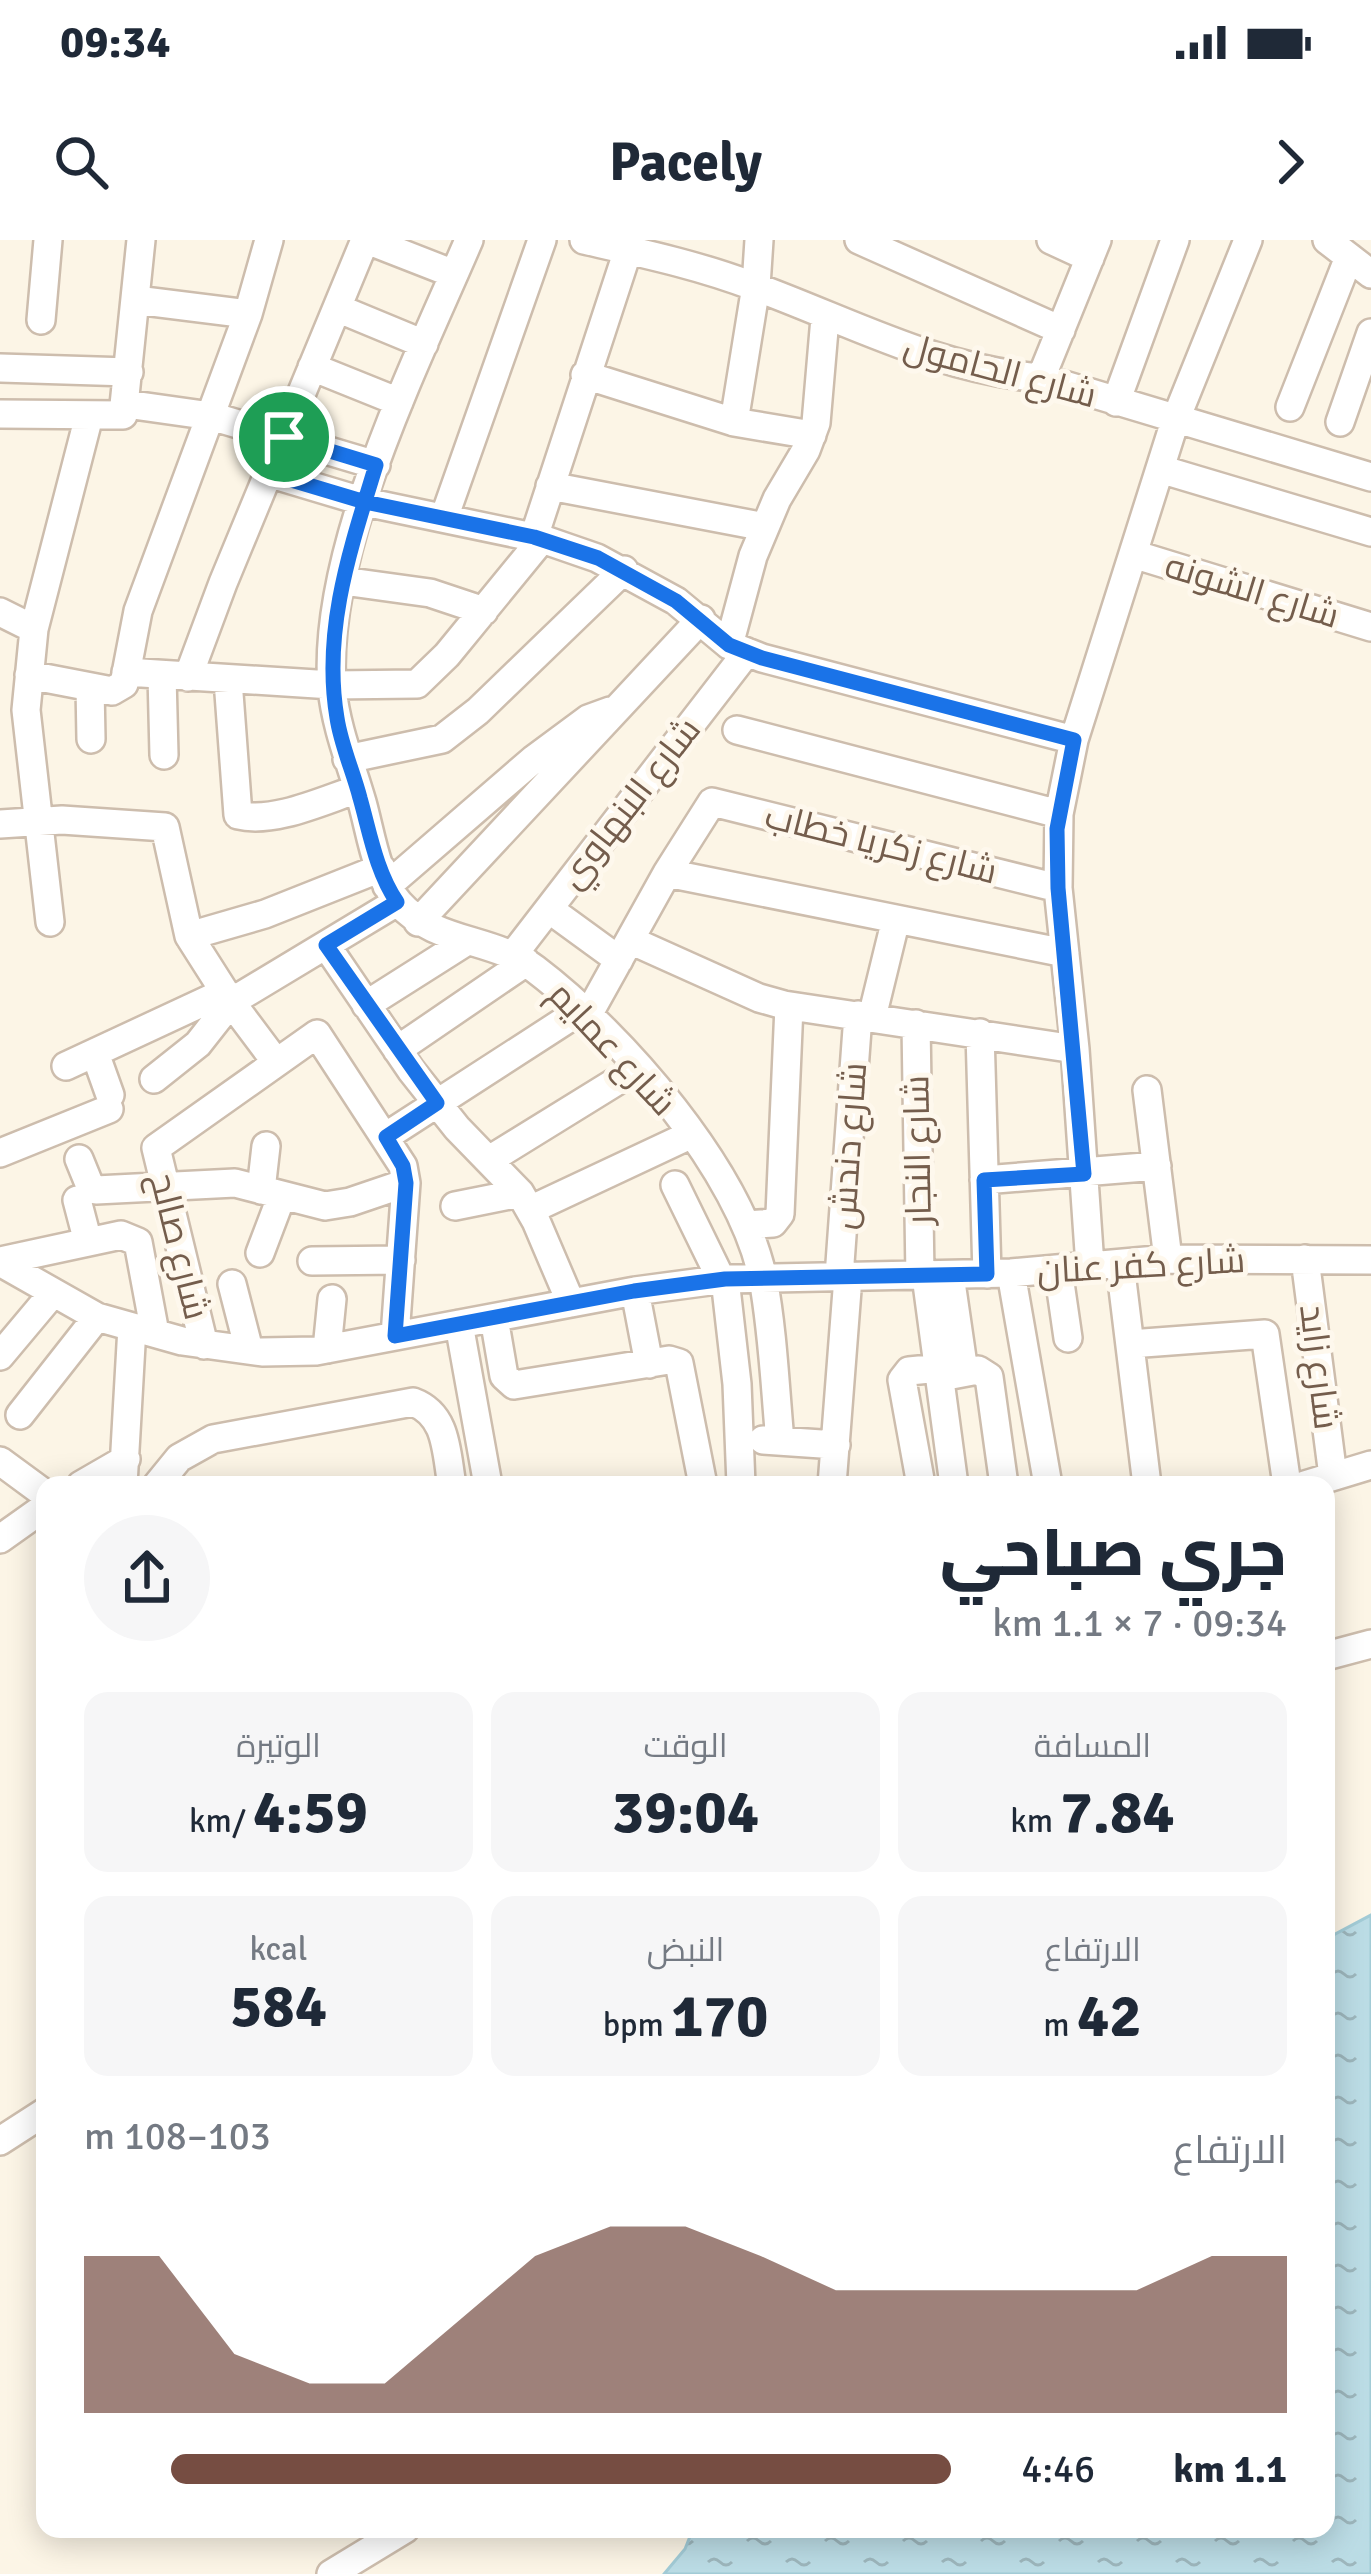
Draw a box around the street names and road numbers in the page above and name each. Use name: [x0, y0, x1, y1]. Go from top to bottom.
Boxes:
street label: شارع الحامول: [899, 324, 1101, 419]
street label: شارع الشونه: [1159, 543, 1344, 640]
street label: شارع البنهاوي: [549, 709, 714, 900]
street label: شارع زكريا خطاب: [760, 793, 1002, 896]
street label: شارع عمايم: [538, 973, 685, 1126]
street label: شارع دندش: [821, 1061, 878, 1231]
street label: شارع النجار: [894, 1075, 943, 1227]
street label: شارع صالح: [138, 1168, 219, 1325]
street label: شارع كفر عنان: [1036, 1238, 1246, 1295]
street label: شارع زايد: [1288, 1302, 1349, 1432]

